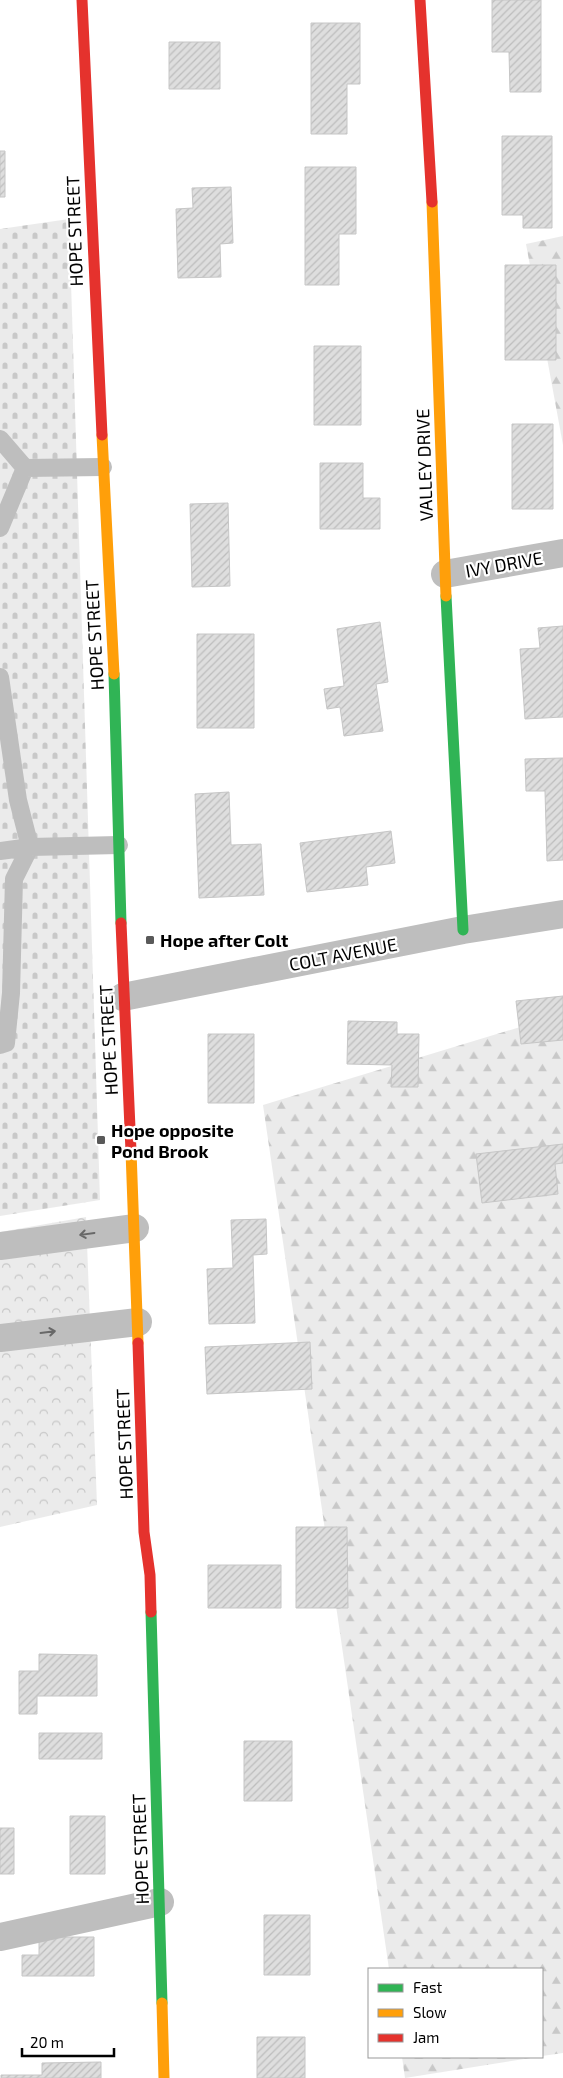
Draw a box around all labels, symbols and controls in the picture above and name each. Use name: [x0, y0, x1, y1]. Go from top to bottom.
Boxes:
street label: HOPE STREET: [61, 175, 87, 287]
street label: VALLEY DRIVE: [411, 408, 437, 522]
street label: IVY DRIVE: [464, 546, 544, 582]
street label: HOPE STREET: [80, 578, 108, 691]
place label: Hope after Colt: [160, 929, 289, 951]
street label: COLT AVENUE: [287, 933, 399, 975]
marker: Hope after Colt: [144, 934, 156, 946]
street label: HOPE STREET: [94, 983, 122, 1096]
place label: Hope opposite Pond Brook: [111, 1119, 234, 1162]
marker: Hope opposite Pond Brook: [95, 1134, 107, 1146]
one-way arrow: [79, 1229, 95, 1239]
one-way arrow: [40, 1327, 56, 1337]
street label: HOPE STREET: [111, 1388, 137, 1500]
street label: HOPE STREET: [127, 1793, 153, 1905]
legend: [368, 1968, 543, 2058]
text: Fast: [413, 1978, 443, 1996]
text: Slow: [413, 2003, 447, 2021]
scale bar: [22, 2026, 115, 2058]
text: Jam: [413, 2028, 439, 2046]
text: 20 m: [30, 2033, 64, 2051]

